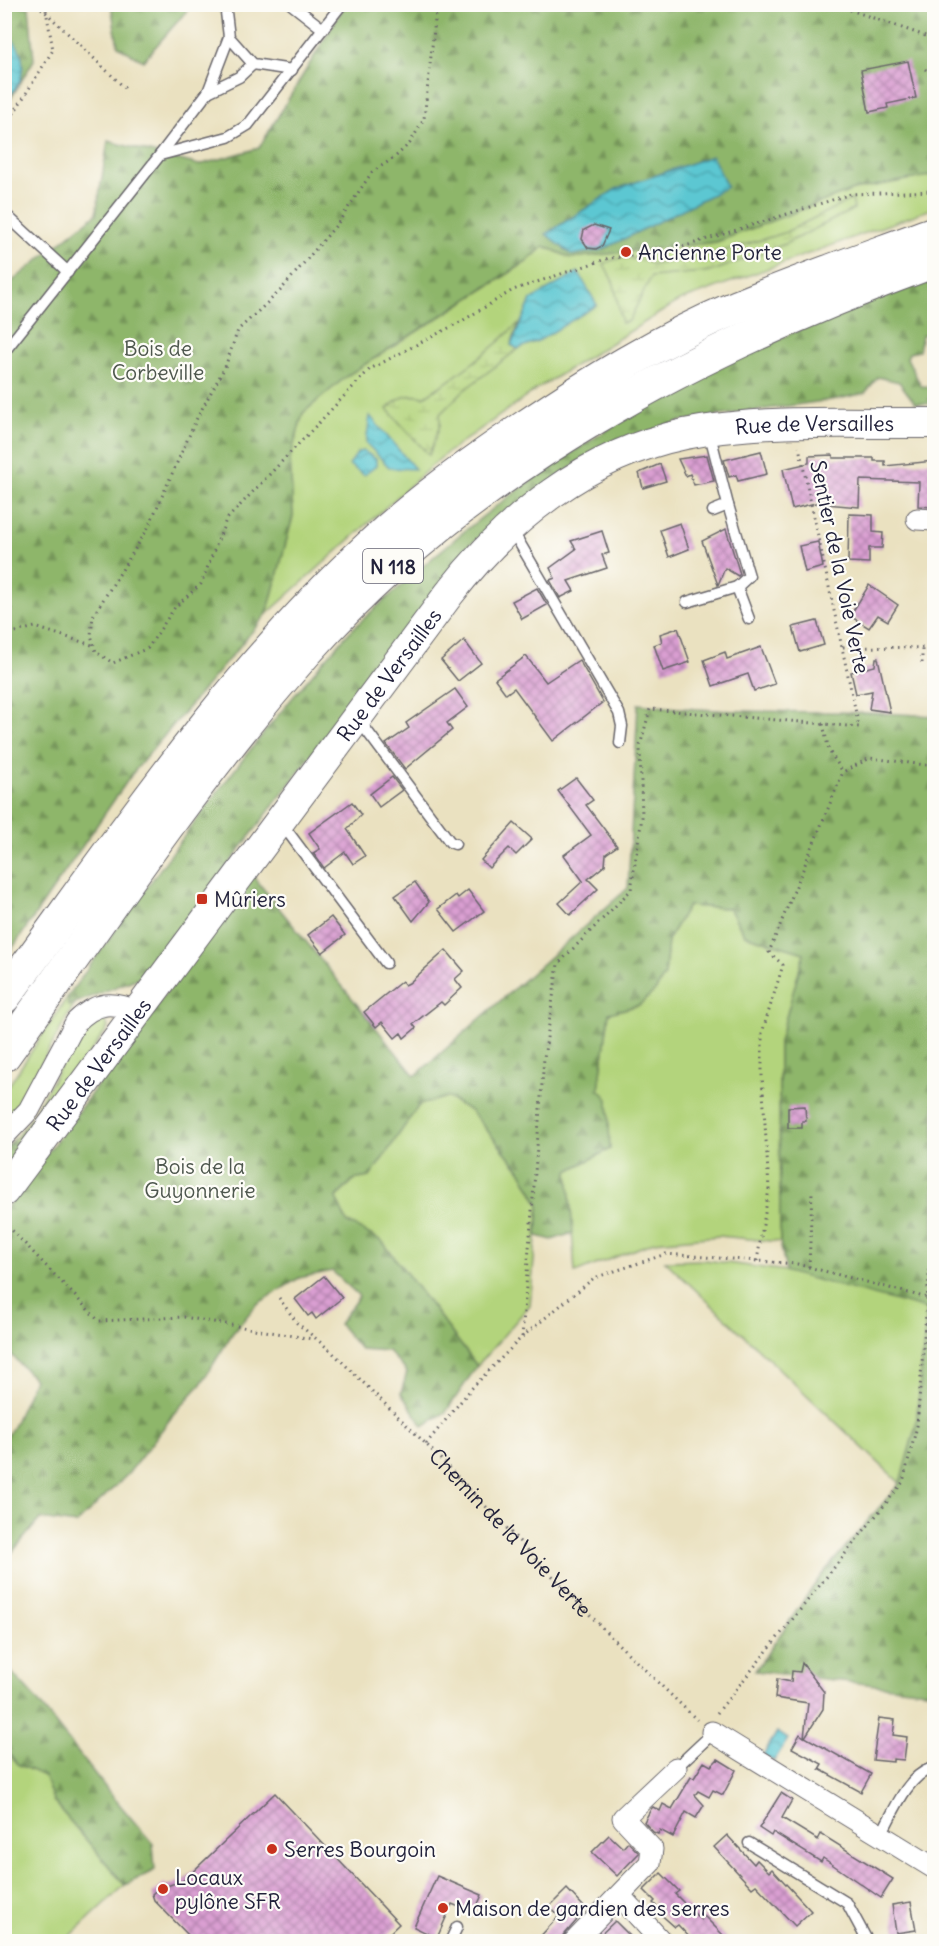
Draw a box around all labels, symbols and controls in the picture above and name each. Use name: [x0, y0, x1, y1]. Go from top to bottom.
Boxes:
place label: Ancienne Porte: [638, 239, 782, 266]
marker: Ancienne Porte: [619, 245, 633, 259]
park label: Bois de Corbeville: [112, 335, 204, 386]
street label: Rue de Versailles: [734, 409, 894, 440]
street label: Sentier de la Voie Verte: [804, 458, 876, 676]
road number: N 118: [363, 549, 423, 583]
street label: Rue de Versailles: [330, 603, 447, 747]
place label: Mûriers: [214, 886, 286, 913]
marker: Mûriers: [195, 892, 209, 906]
street label: Rue de Versailles: [40, 992, 157, 1136]
park label: Bois de la Guyonnerie: [144, 1153, 256, 1204]
street label: Chemin de la Voie Verte: [424, 1442, 598, 1622]
place label: Serres Bourgoin: [284, 1836, 436, 1863]
marker: Serres Bourgoin: [265, 1842, 279, 1856]
place label: Locaux pylône SFR: [175, 1864, 281, 1915]
marker: Locaux pylône SFR: [156, 1882, 170, 1896]
place label: Maison de gardien des serres: [455, 1895, 730, 1922]
marker: Maison de gardien des serres: [436, 1901, 450, 1915]

